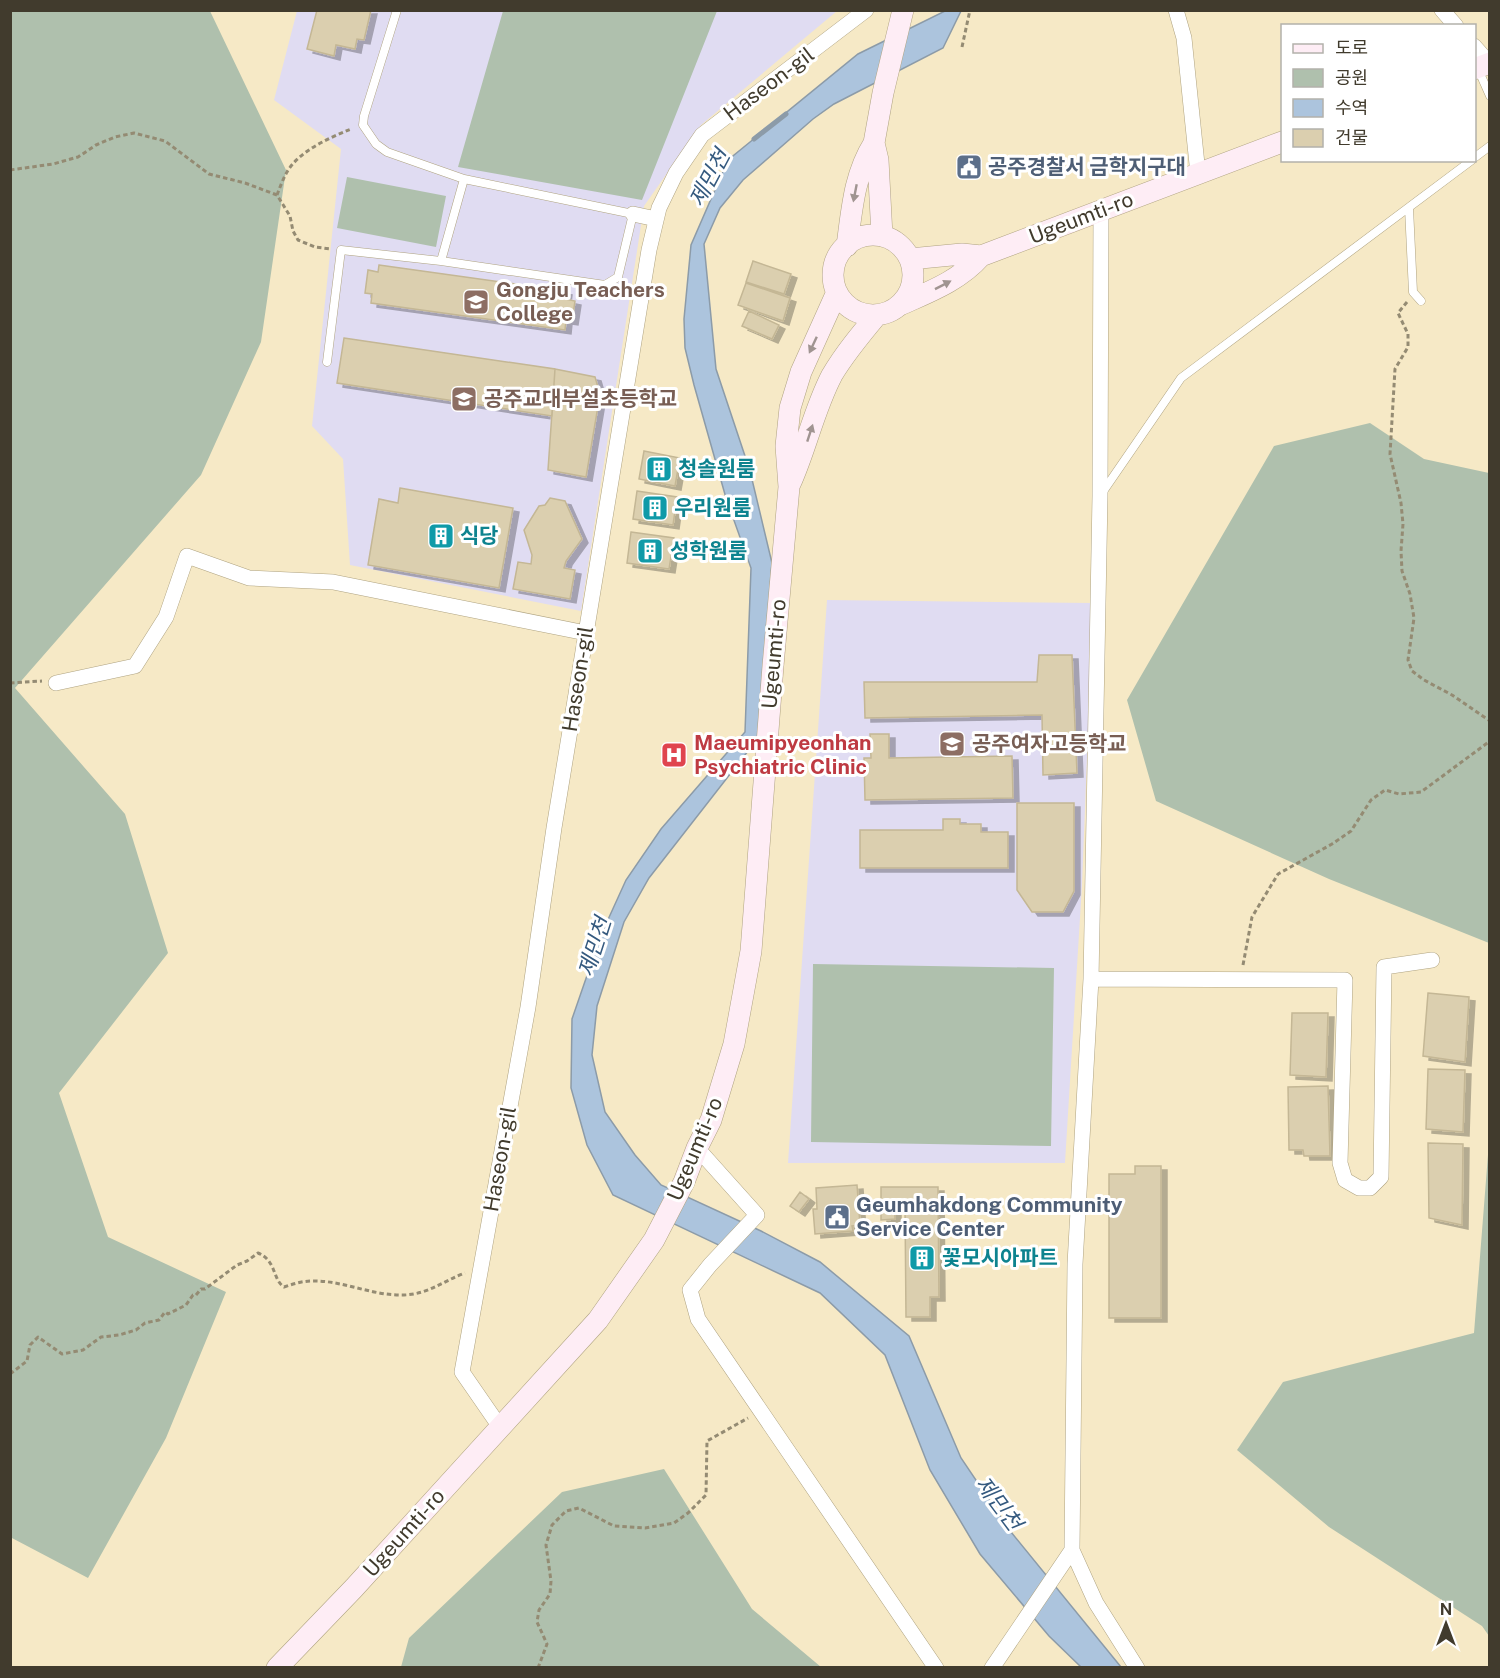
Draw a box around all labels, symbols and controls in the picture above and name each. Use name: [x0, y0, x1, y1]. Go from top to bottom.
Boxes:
legend: [1281, 24, 1476, 162]
text: 도로: [1335, 37, 1368, 58]
street label: Haseon-gil: [719, 42, 819, 126]
text: 공원: [1335, 67, 1368, 88]
text: 수역: [1335, 97, 1368, 118]
text: 건물: [1335, 127, 1368, 148]
water label: 제민천: [683, 143, 736, 211]
public building icon: 공주경찰서 금학지구대: [954, 152, 984, 182]
place label: 공주경찰서 금학지구대: [988, 154, 1186, 179]
one-way arrow: [850, 183, 859, 202]
street label: Ugeumti-ro: [1025, 186, 1137, 249]
place label: Gongju Teachers College: [496, 277, 665, 326]
one-way arrow: [935, 280, 952, 290]
school or university icon: Gongju Teachers College: [461, 287, 491, 317]
one-way arrow: [808, 336, 817, 354]
school or university icon: 공주교대부설초등학교: [449, 384, 479, 414]
place label: 공주교대부설초등학교: [484, 386, 677, 411]
one-way arrow: [806, 424, 815, 442]
building icon: 청솔원룸: [644, 454, 674, 484]
place label: 청솔원룸: [678, 456, 755, 481]
building icon: 우리원룸: [640, 493, 670, 523]
place label: 우리원룸: [674, 495, 751, 520]
building icon: 식당: [426, 521, 456, 551]
place label: 식당: [460, 523, 499, 548]
building icon: 성학원룸: [635, 536, 665, 566]
place label: 성학원룸: [670, 538, 747, 563]
street label: Ugeumti-ro: [756, 598, 791, 710]
street label: Haseon-gil: [557, 624, 598, 734]
school or university icon: 공주여자고등학교: [937, 729, 967, 759]
place label: Maeumipyeonhan Psychiatric Clinic: [694, 730, 872, 779]
place label: 공주여자고등학교: [972, 731, 1127, 756]
hospital icon: Maeumipyeonhan Psychiatric Clinic: [659, 740, 689, 770]
water label: 제민천: [572, 911, 617, 980]
street label: Ugeumti-ro: [662, 1093, 728, 1204]
street label: Haseon-gil: [478, 1104, 521, 1214]
place label: Geumhakdong Community Service Center: [856, 1192, 1123, 1241]
public building icon: Geumhakdong Community Service Center: [822, 1202, 852, 1232]
building icon: 꽃모시아파트: [907, 1243, 937, 1273]
place label: 꽃모시아파트: [942, 1245, 1058, 1270]
water label: 제민천: [970, 1471, 1029, 1537]
street label: Ugeumti-ro: [358, 1483, 450, 1582]
north arrow: [1416, 1594, 1476, 1654]
text: N: [1440, 1600, 1452, 1619]

